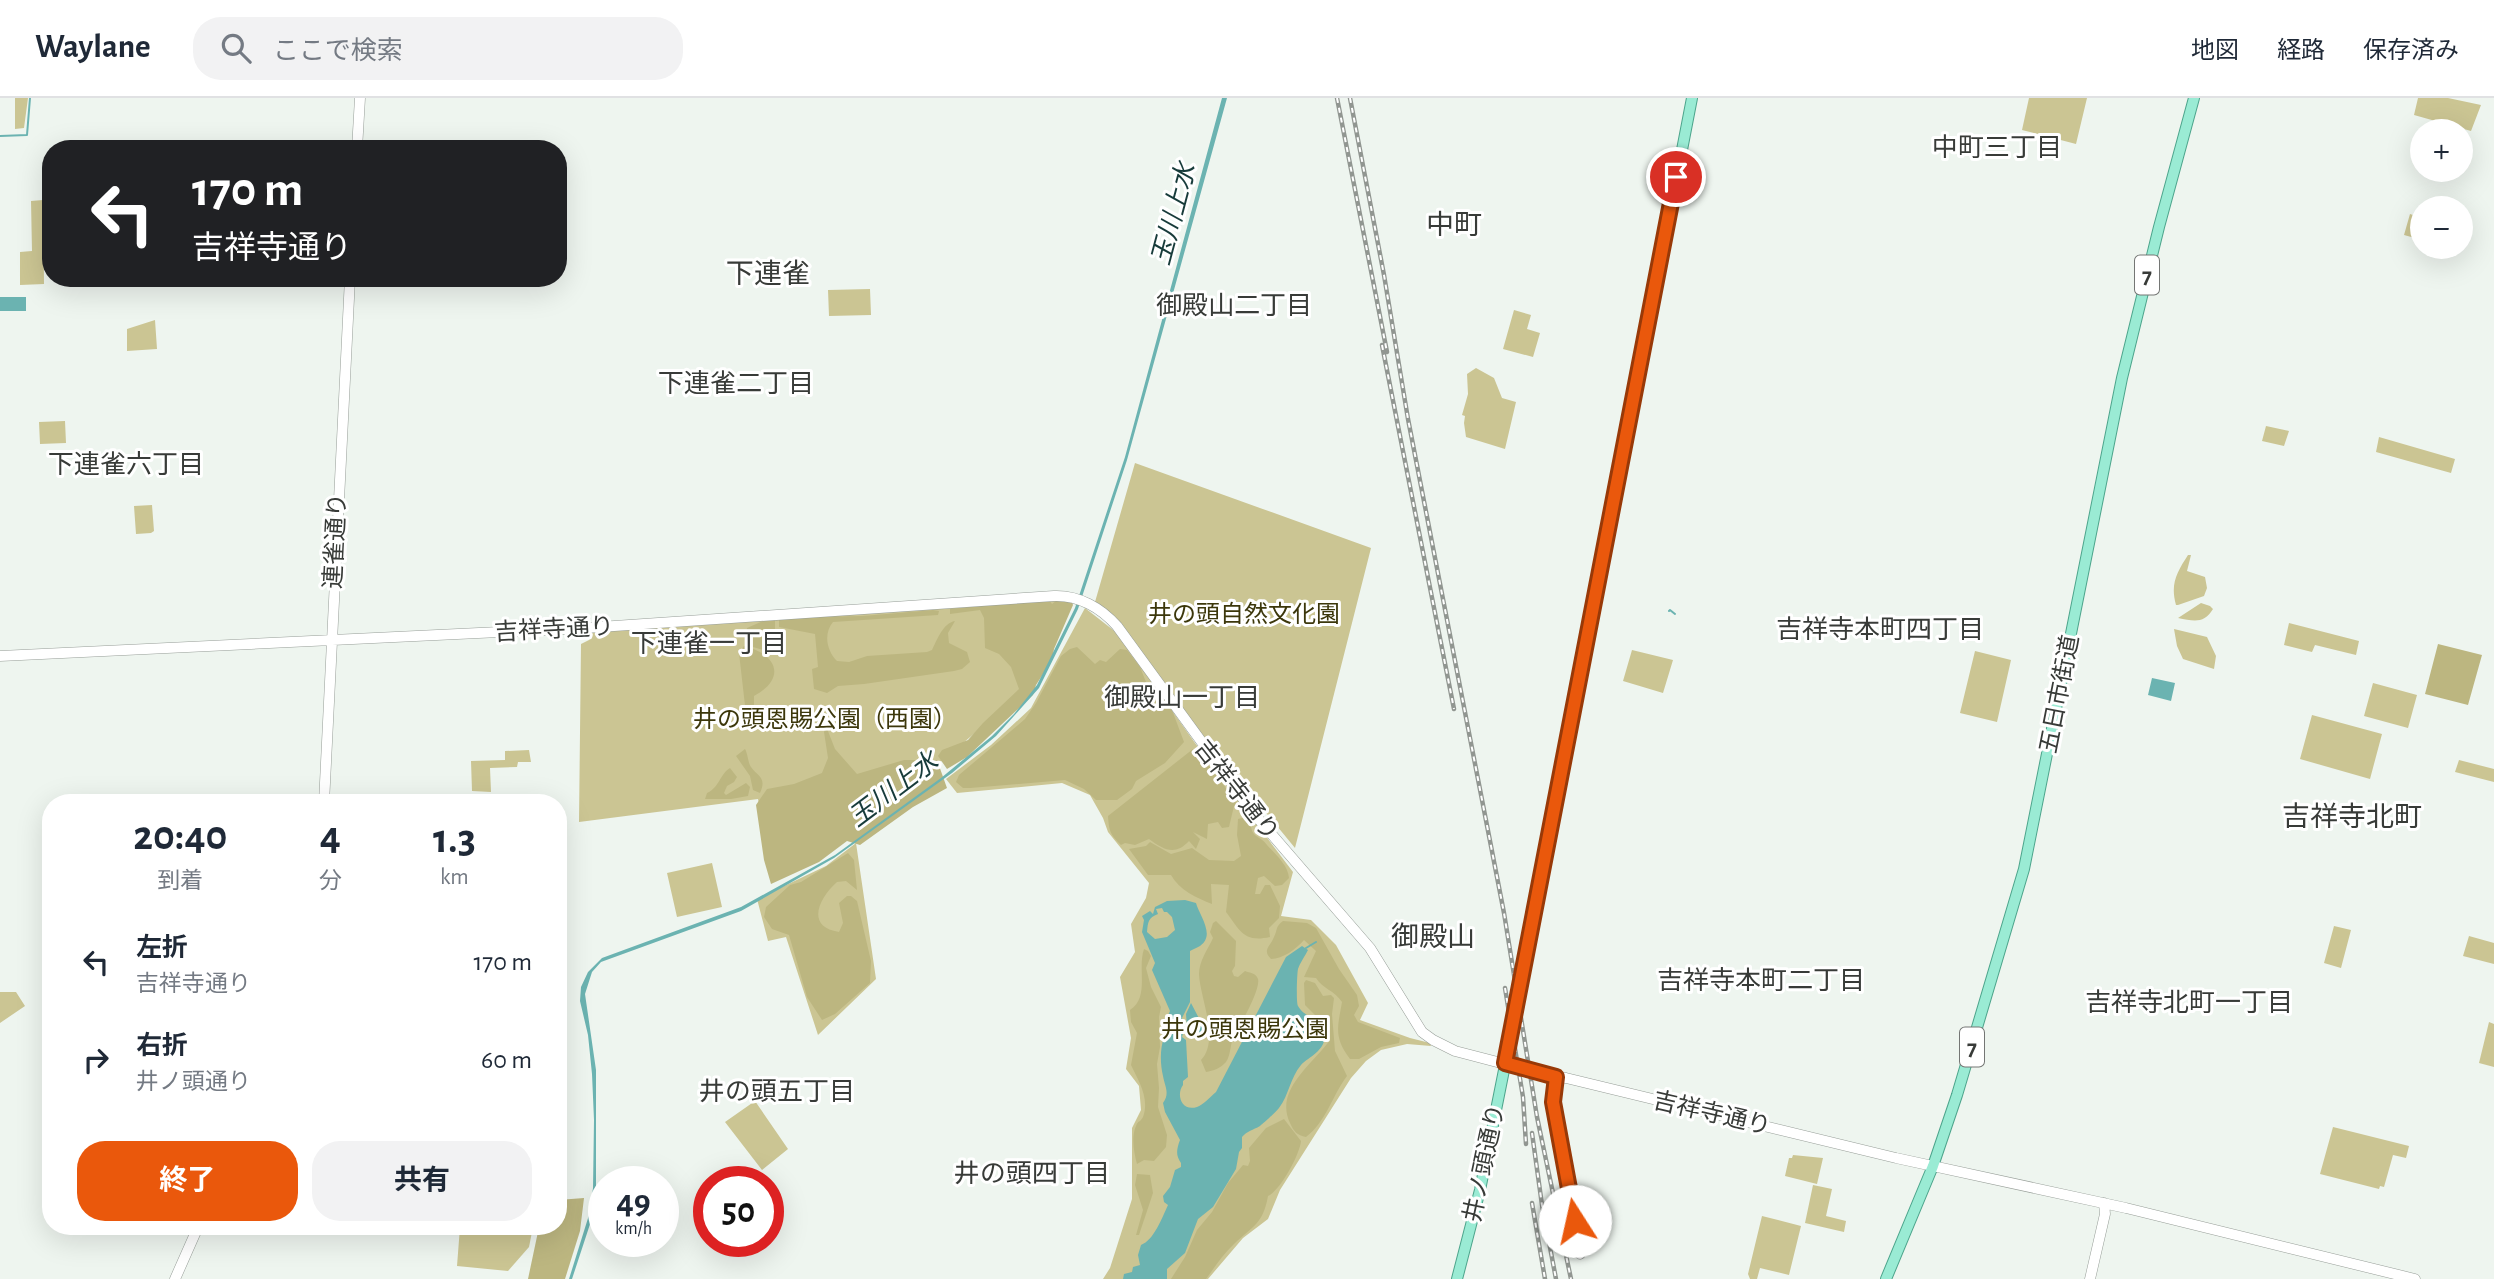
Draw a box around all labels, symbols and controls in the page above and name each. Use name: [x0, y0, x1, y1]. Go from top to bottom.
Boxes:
search box: [193, 17, 683, 80]
icon: search: [217, 29, 255, 67]
text: Waylane: [35, 31, 151, 64]
text: ここで検索: [273, 38, 403, 64]
text: 地図: [2191, 39, 2239, 63]
text: 経路: [2277, 39, 2325, 63]
text: 保存済み: [2363, 39, 2459, 63]
map controls: [2410, 119, 2473, 259]
button: +: [2410, 119, 2473, 182]
district label: 中町三丁目: [1932, 134, 2062, 161]
pin: [1646, 147, 1706, 207]
water label: 玉川上水: [1147, 158, 1201, 268]
icon: arrive: [1657, 158, 1695, 196]
text: 170 m: [192, 166, 303, 215]
icon: left: [77, 168, 168, 259]
button: −: [2410, 196, 2473, 259]
district label: 中町: [1426, 210, 1482, 240]
text: 吉祥寺通り: [192, 232, 352, 264]
road number: 7: [2135, 256, 2159, 294]
district label: 下連雀: [726, 259, 810, 289]
district label: 御殿山二丁目: [1156, 292, 1312, 319]
district label: 下連雀二丁目: [658, 370, 814, 397]
district label: 下連雀六丁目: [48, 451, 204, 478]
street label: 連雀通り: [320, 492, 350, 590]
park label: 井の頭自然文化園: [1148, 601, 1340, 627]
street label: 吉祥寺通り: [493, 613, 615, 645]
district label: 吉祥寺本町四丁目: [1776, 616, 1984, 643]
district label: 下連雀一丁目: [631, 630, 787, 657]
street label: 五日市街道: [2035, 633, 2083, 755]
district label: 御殿山一丁目: [1104, 684, 1260, 711]
park label: 井の頭恩賜公園（西園）: [693, 706, 957, 732]
street label: 吉祥寺通り: [1190, 735, 1284, 845]
water label: 玉川上水: [844, 746, 945, 831]
district label: 吉祥寺北町: [2282, 802, 2422, 832]
text: 20:40: [133, 815, 228, 857]
text: 4: [320, 815, 341, 857]
text: 1.3: [433, 818, 476, 860]
text: km: [440, 866, 469, 889]
text: 到着: [157, 870, 203, 893]
text: 分: [319, 870, 342, 893]
district label: 御殿山: [1391, 922, 1475, 952]
text: 左折: [136, 935, 188, 961]
icon: left: [77, 943, 115, 981]
text: 170 m: [473, 949, 532, 975]
district label: 吉祥寺本町二丁目: [1657, 967, 1865, 994]
text: 吉祥寺通り: [136, 973, 251, 996]
district label: 吉祥寺北町一丁目: [2085, 989, 2293, 1016]
park label: 井の頭恩賜公園: [1161, 1017, 1329, 1042]
road number: 7: [1960, 1028, 1984, 1066]
text: 右折: [136, 1033, 188, 1059]
icon: right: [77, 1041, 115, 1079]
text: 60 m: [481, 1047, 532, 1073]
text: 井ノ頭通り: [136, 1071, 251, 1094]
district label: 井の頭五丁目: [699, 1078, 855, 1105]
street label: 吉祥寺通り: [1651, 1087, 1773, 1139]
street label: 井ノ頭通り: [1460, 1102, 1509, 1224]
button: 終了: [77, 1141, 298, 1221]
button: 共有: [312, 1141, 532, 1221]
district label: 井の頭四丁目: [954, 1160, 1110, 1187]
speed limit sign: 50: [693, 1166, 784, 1257]
position arrow: [1538, 1184, 1612, 1258]
text: 49: [616, 1185, 651, 1220]
text: km/h: [615, 1220, 652, 1238]

